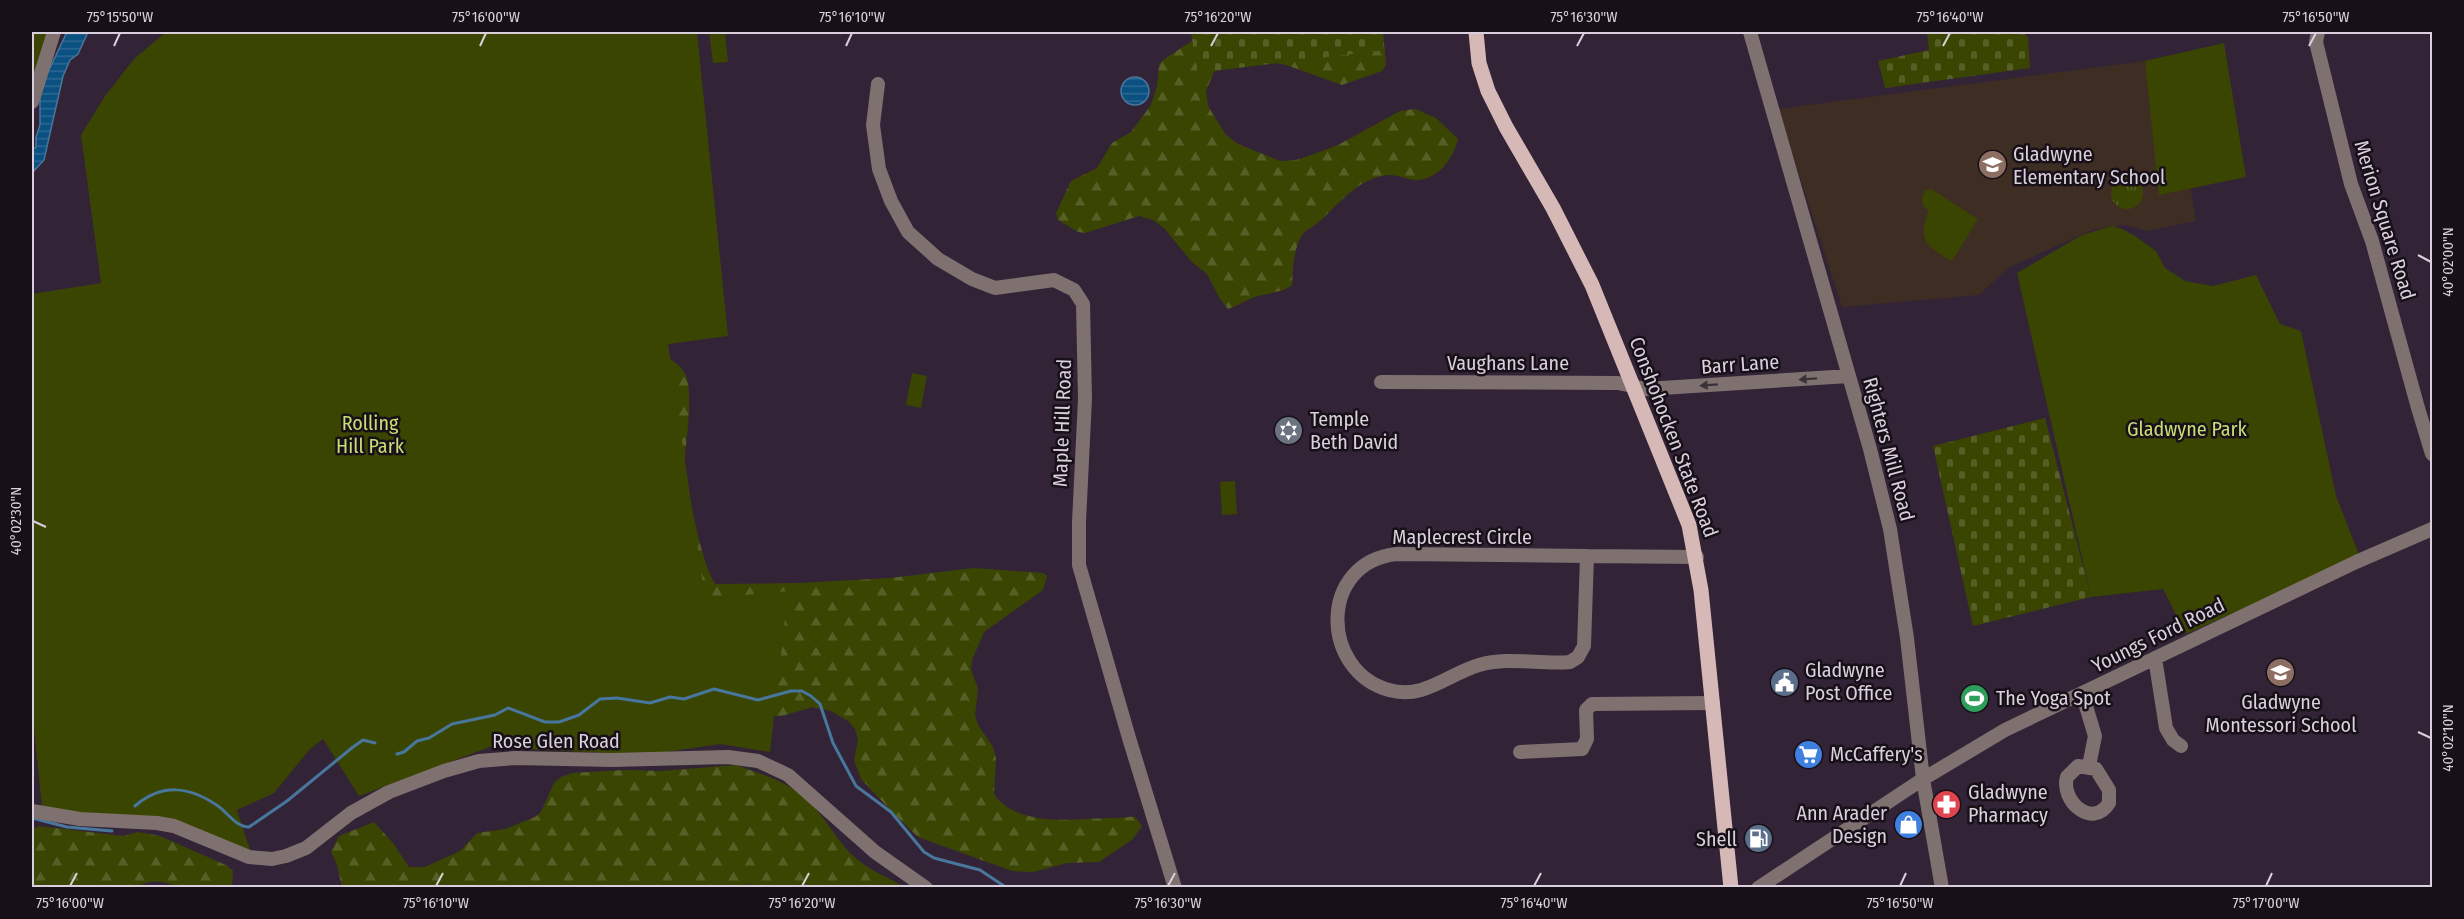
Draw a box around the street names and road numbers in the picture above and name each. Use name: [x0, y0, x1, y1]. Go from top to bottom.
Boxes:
street label: Merion Square Road: [2349, 137, 2421, 303]
street label: Conshohocken State Road: [1625, 333, 1723, 541]
street label: Barr Lane: [1700, 349, 1780, 379]
street label: Vaughans Lane: [1447, 351, 1569, 375]
street label: Maple Hill Road: [1048, 358, 1076, 488]
street label: Righters Mill Road: [1858, 374, 1920, 524]
street label: Maplecrest Circle: [1392, 525, 1532, 549]
street label: Youngs Ford Road: [2088, 593, 2228, 677]
street label: Rose Glen Road: [492, 729, 620, 753]

